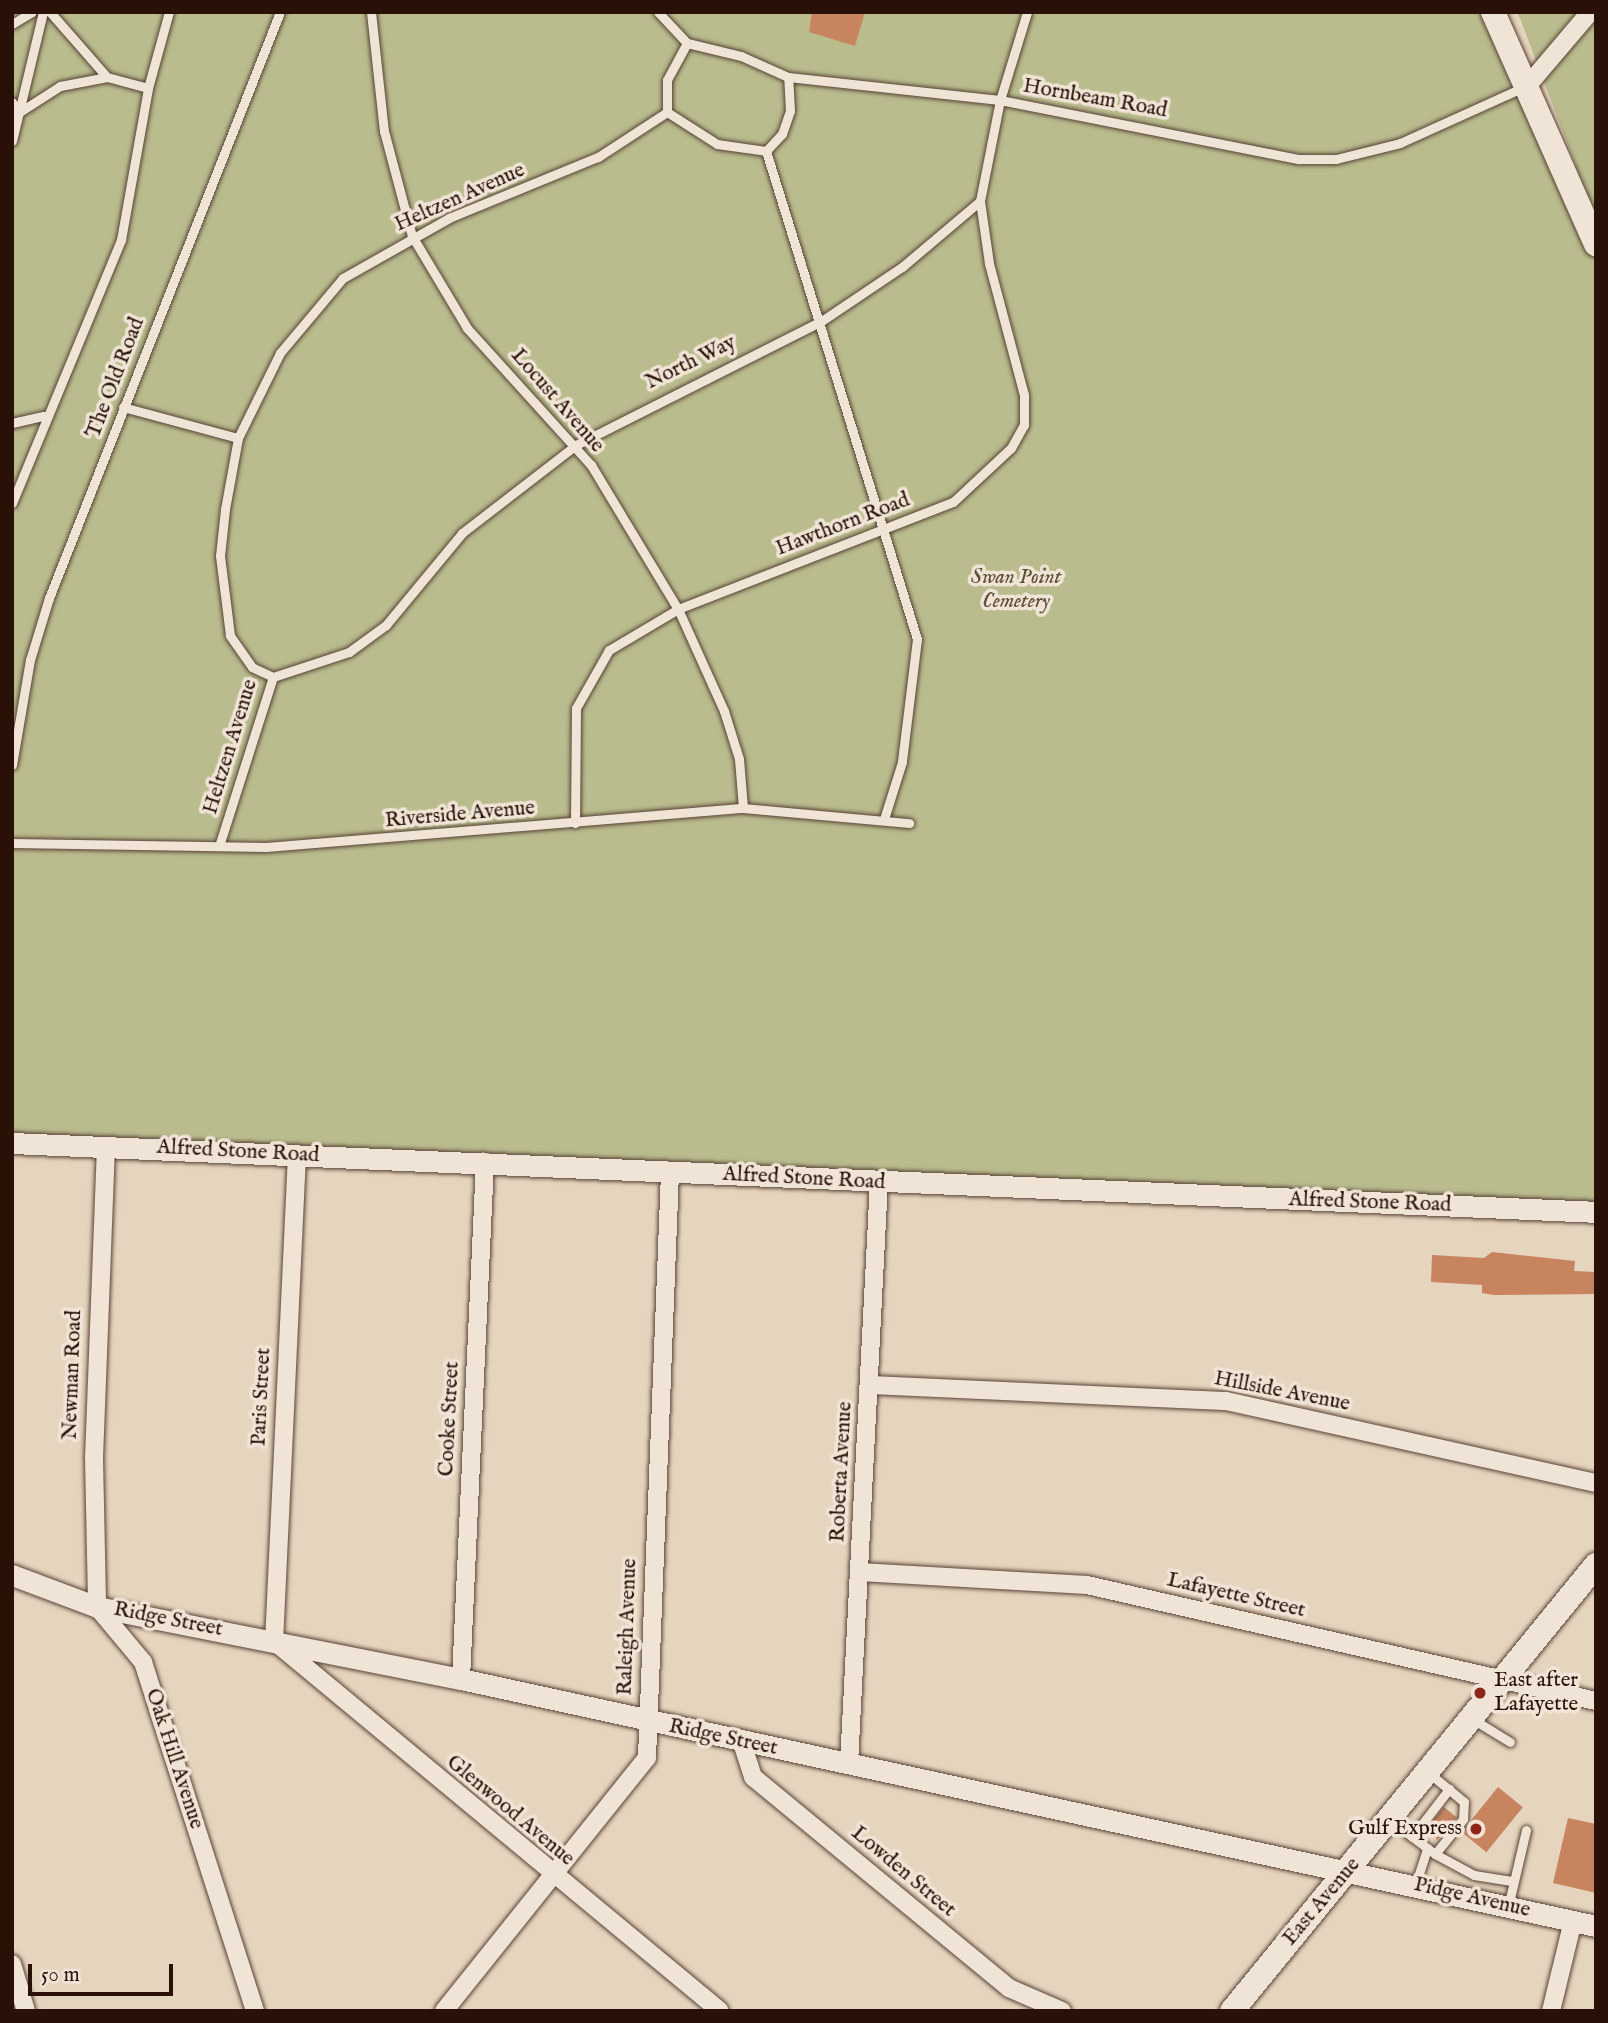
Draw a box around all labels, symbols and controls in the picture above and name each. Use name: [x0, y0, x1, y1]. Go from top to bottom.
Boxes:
street label: Hornbeam Road: [1021, 74, 1169, 124]
street label: Heltzen Avenue: [391, 158, 529, 238]
street label: The Old Road: [81, 314, 151, 442]
street label: North Way: [642, 330, 740, 396]
street label: Locust Avenue: [505, 344, 609, 458]
street label: Hawthorn Road: [773, 488, 913, 562]
park label: Swan Point Cemetery: [971, 565, 1061, 615]
street label: Heltzen Avenue: [199, 677, 263, 817]
street label: Riverside Avenue: [384, 796, 536, 834]
street label: Alfred Stone Road: [156, 1135, 320, 1169]
street label: Alfred Stone Road: [722, 1162, 886, 1196]
street label: Alfred Stone Road: [1288, 1188, 1452, 1218]
street label: Newman Road: [58, 1310, 88, 1440]
street label: Paris Street: [247, 1347, 277, 1447]
street label: Cooke Street: [434, 1361, 466, 1477]
street label: Hillside Avenue: [1212, 1366, 1352, 1418]
street label: Roberta Avenue: [826, 1401, 858, 1543]
street label: Raleigh Avenue: [613, 1558, 643, 1696]
street label: Lafayette Street: [1164, 1568, 1308, 1624]
street label: Ridge Street: [111, 1597, 225, 1643]
place label: East after Lafayette: [1494, 1668, 1578, 1718]
marker: East after Lafayette: [1472, 1685, 1488, 1701]
street label: Oak Hill Avenue: [139, 1686, 209, 1832]
street label: Ridge Street: [666, 1714, 780, 1762]
street label: Glenwood Avenue: [441, 1750, 579, 1872]
place label: Gulf Express: [1348, 1816, 1462, 1842]
street label: Lowden Street: [846, 1821, 960, 1923]
marker: Gulf Express: [1468, 1821, 1484, 1837]
street label: East Avenue: [1278, 1853, 1366, 1951]
street label: Pidge Avenue: [1411, 1872, 1533, 1924]
scale bar: [32, 1950, 177, 1994]
text: 50 m: [41, 1962, 80, 1989]

